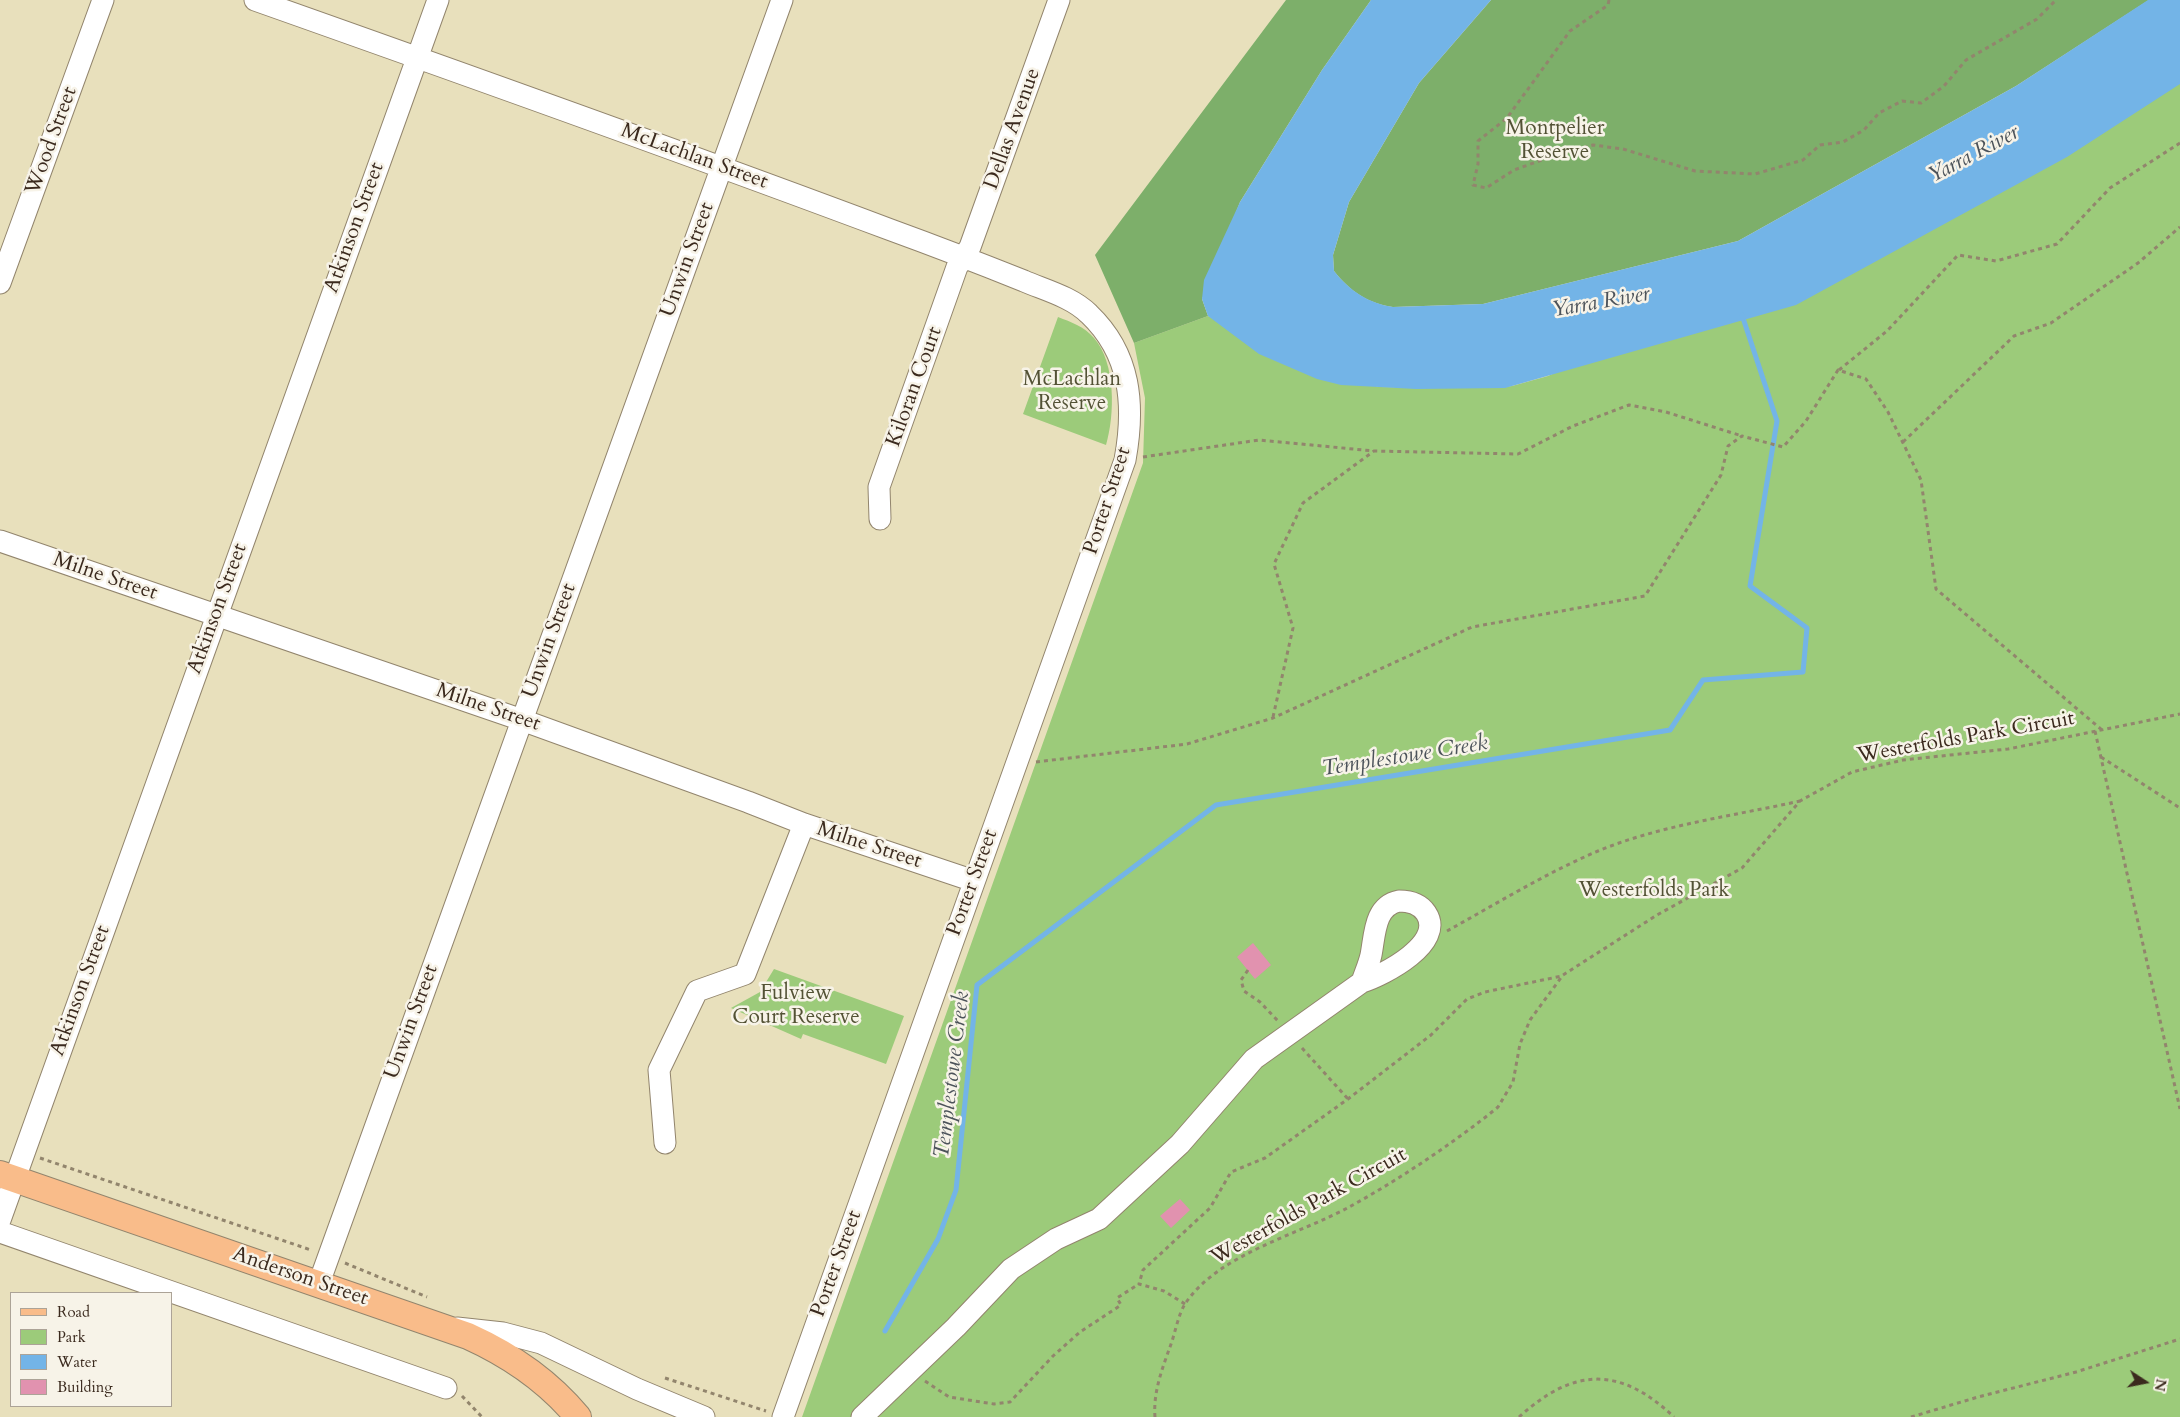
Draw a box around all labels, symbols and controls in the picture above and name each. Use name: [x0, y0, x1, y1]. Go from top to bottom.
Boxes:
street label: Dellas Avenue: [979, 65, 1047, 193]
street label: Wood Street: [21, 83, 83, 199]
park label: Montpelier Reserve: [1506, 116, 1604, 166]
street label: McLachlan Street: [617, 119, 771, 195]
water label: Yarra River: [1924, 120, 2024, 190]
street label: Atkinson Street: [320, 159, 390, 297]
street label: Unwin Street: [656, 199, 720, 321]
water label: Yarra River: [1550, 281, 1652, 325]
street label: Kiloran Court: [882, 324, 948, 450]
park label: McLachlan Reserve: [1023, 367, 1121, 417]
street label: Porter Street: [1079, 444, 1137, 558]
street label: Atkinson Street: [183, 540, 253, 678]
street label: Milne Street: [50, 547, 160, 607]
street label: Unwin Street: [518, 580, 582, 702]
street label: Milne Street: [433, 678, 543, 738]
street label: Westerfolds Park Circuit: [1856, 707, 2076, 769]
water label: Templestowe Creek: [1320, 731, 1490, 783]
street label: Milne Street: [813, 817, 925, 875]
street label: Porter Street: [942, 826, 1004, 940]
park label: Westerfolds Park: [1579, 878, 1729, 904]
street label: Atkinson Street: [46, 922, 116, 1060]
street label: Unwin Street: [380, 961, 444, 1083]
park label: Fulview Court Reserve: [732, 981, 860, 1031]
water label: Templestowe Creek: [930, 990, 976, 1160]
street label: Westerfolds Park Circuit: [1207, 1143, 1411, 1271]
street label: Porter Street: [806, 1207, 868, 1321]
street label: Anderson Street: [229, 1242, 371, 1312]
legend: [10, 1292, 172, 1407]
text: Road: [57, 1302, 90, 1322]
text: Park: [57, 1327, 86, 1347]
text: Water: [57, 1352, 97, 1372]
north arrow: [2120, 1357, 2170, 1407]
text: Building: [57, 1377, 113, 1397]
text: N: [2150, 1377, 2171, 1393]

